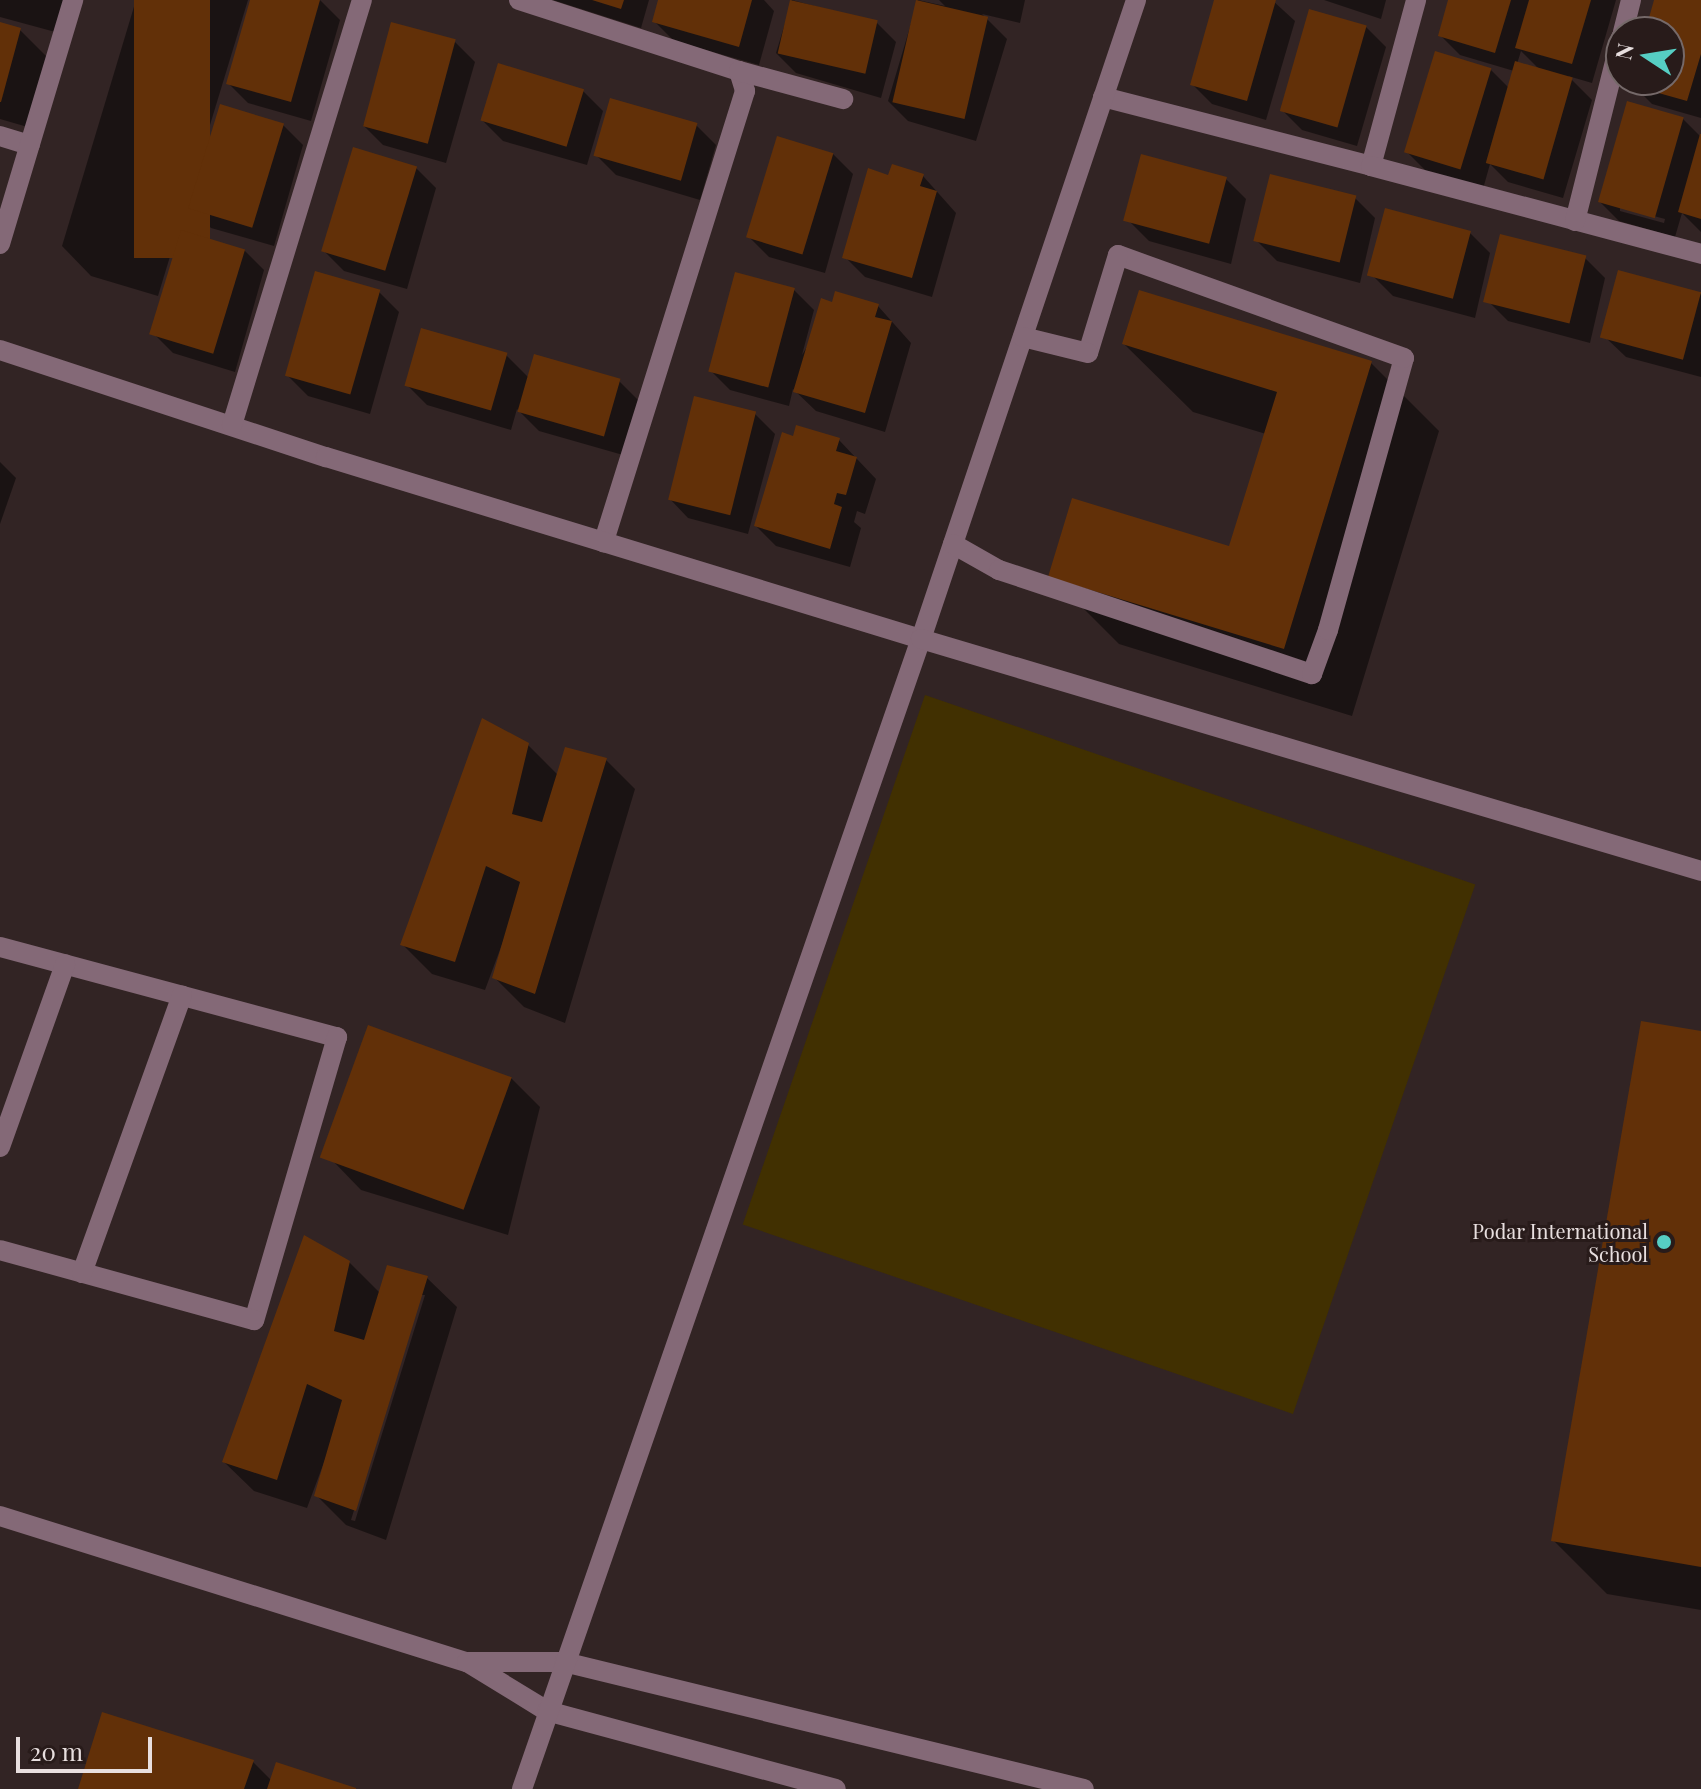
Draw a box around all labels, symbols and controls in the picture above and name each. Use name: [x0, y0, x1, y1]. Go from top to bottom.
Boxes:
north arrow: [1605, 16, 1685, 96]
text: N: [1607, 41, 1640, 62]
place label: Podar International School: [1472, 1218, 1648, 1265]
marker: Podar International School: [1655, 1233, 1673, 1251]
scale bar: [20, 1721, 156, 1771]
text: 20 m: [30, 1735, 83, 1767]

